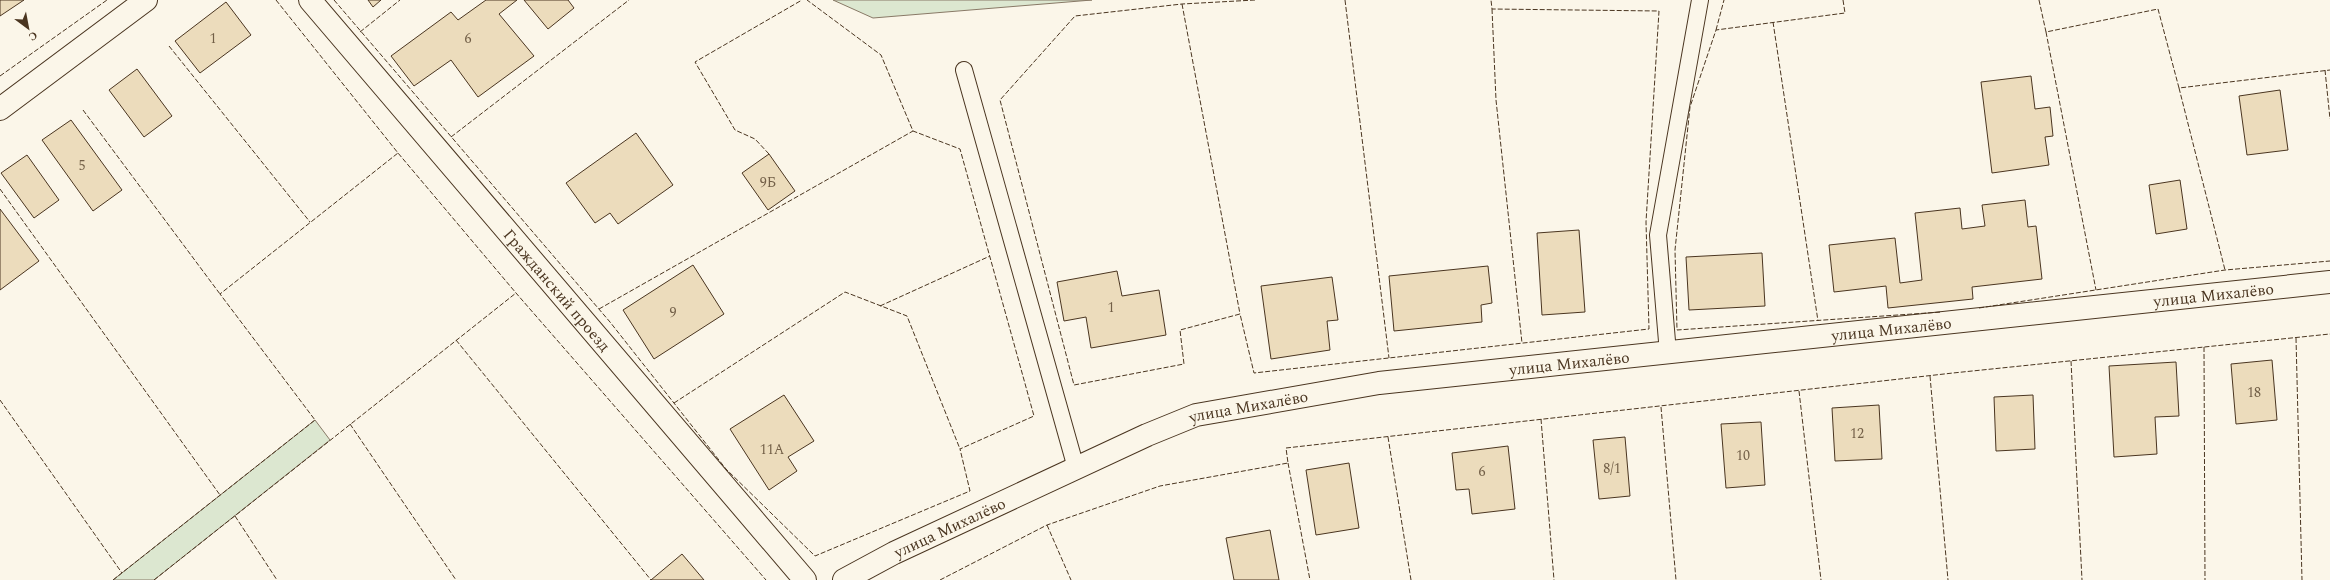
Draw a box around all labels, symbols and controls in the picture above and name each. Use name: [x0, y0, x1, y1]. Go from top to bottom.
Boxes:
north arrow: [8, 8, 48, 48]
text: С: [25, 27, 41, 45]
house number: 1: [210, 28, 217, 49]
house number: 6: [465, 28, 472, 49]
house number: 5: [79, 155, 86, 176]
house number: 9Б: [760, 172, 776, 193]
street label: Гражданский проезд: [497, 224, 616, 357]
street label: улица Михалёво: [2151, 277, 2275, 314]
house number: 1: [1108, 297, 1115, 318]
house number: 9: [670, 302, 677, 323]
street label: улица Михалёво: [1829, 311, 1953, 348]
street label: улица Михалёво: [1507, 345, 1631, 382]
house number: 18: [2247, 382, 2261, 403]
street label: улица Михалёво: [1184, 385, 1310, 430]
house number: 12: [1850, 423, 1864, 444]
house number: 11А: [760, 439, 785, 460]
house number: 10: [1736, 445, 1750, 466]
house number: 8/1: [1603, 458, 1621, 479]
house number: 6: [1479, 461, 1486, 482]
street label: улица Михалёво: [889, 492, 1010, 565]

